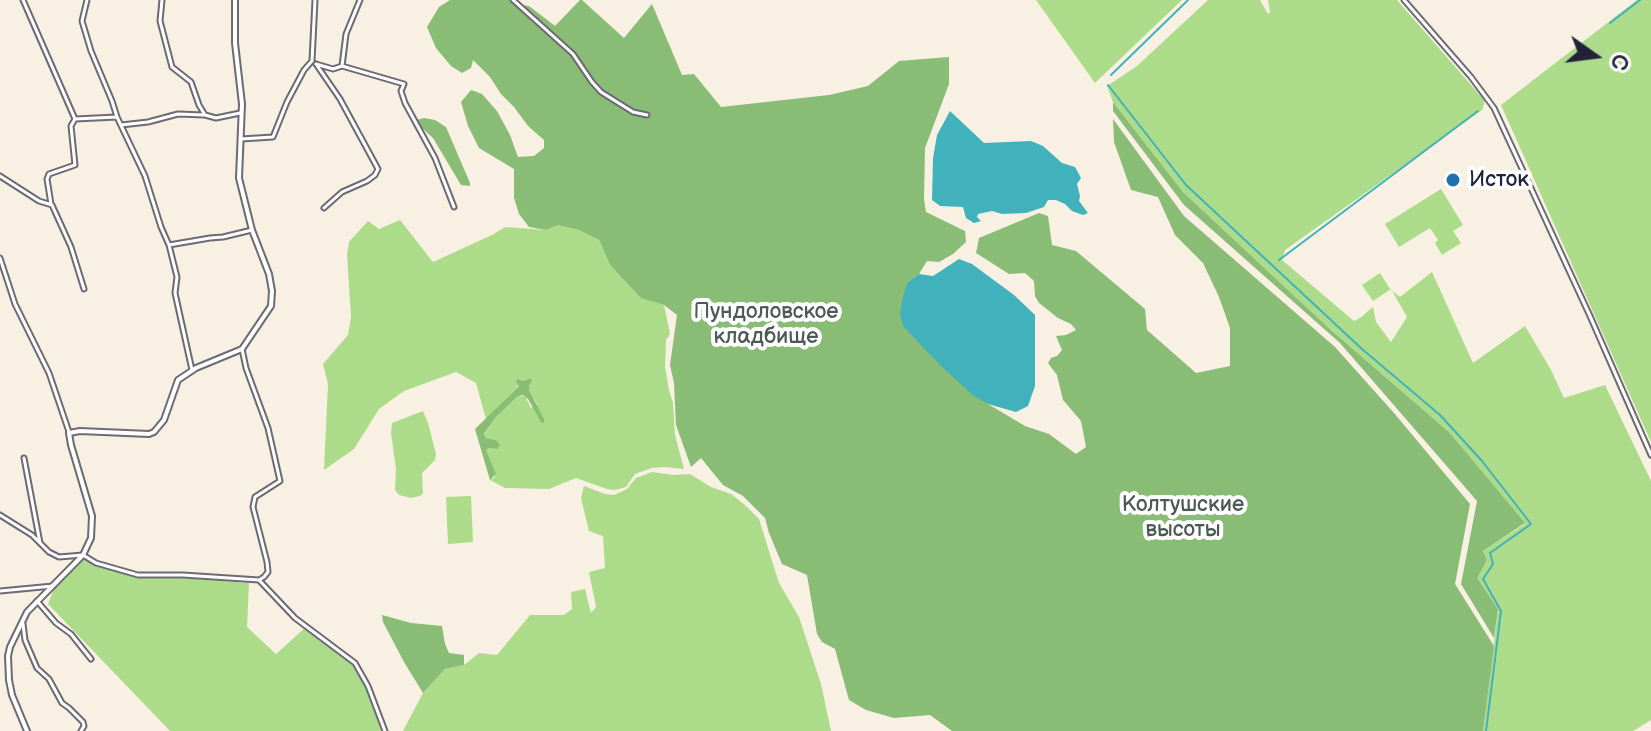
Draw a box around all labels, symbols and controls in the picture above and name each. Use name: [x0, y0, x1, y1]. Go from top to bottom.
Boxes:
north arrow: [1555, 16, 1635, 96]
text: С: [1604, 51, 1634, 73]
place label: Исток: [1469, 167, 1529, 193]
marker: Исток: [1444, 171, 1462, 189]
park label: Пундоловское кладбище: [693, 299, 839, 350]
park label: Колтушские высоты: [1122, 492, 1244, 544]

